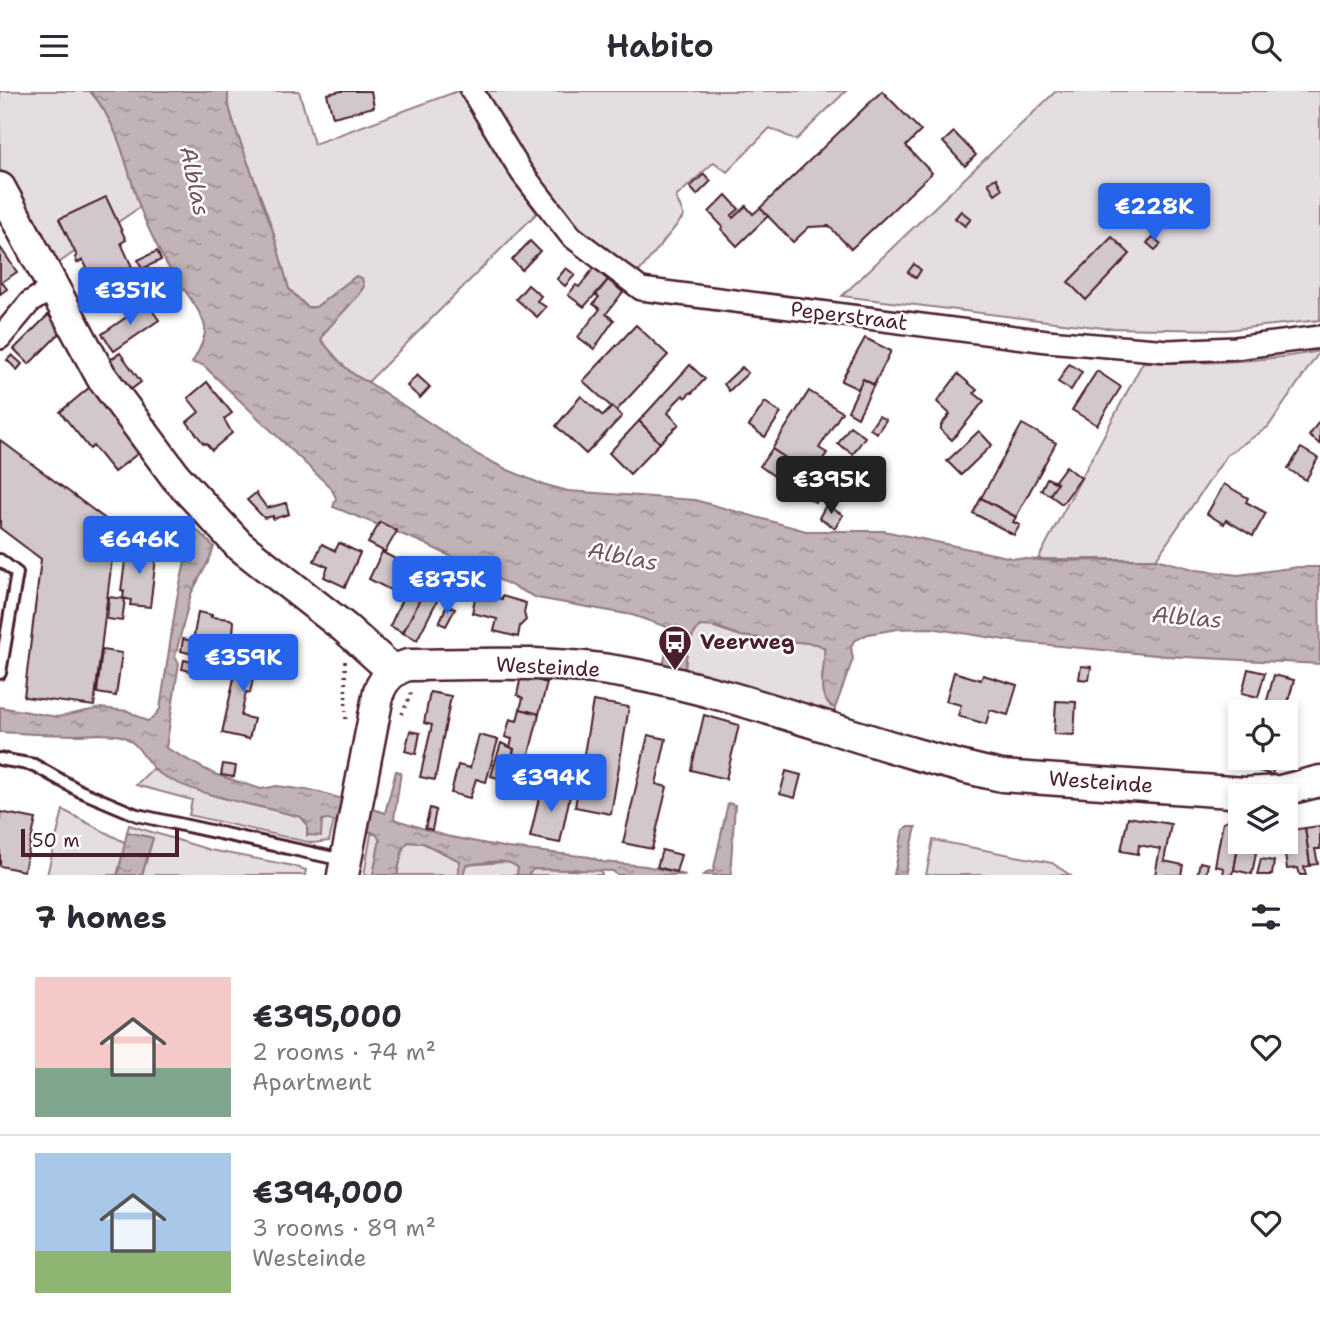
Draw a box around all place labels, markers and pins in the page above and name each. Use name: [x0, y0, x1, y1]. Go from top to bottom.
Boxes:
pin: €228K: [1105, 183, 1203, 243]
pin: €351K: [81, 267, 179, 327]
pin: €395K: [782, 457, 880, 516]
pin: €646K: [90, 517, 188, 576]
pin: €875K: [398, 557, 496, 616]
bus stop icon: Veerweg: [656, 623, 694, 672]
place label: Veerweg: [700, 628, 795, 656]
pin: €359K: [194, 635, 292, 694]
pin: €394K: [502, 755, 600, 814]

